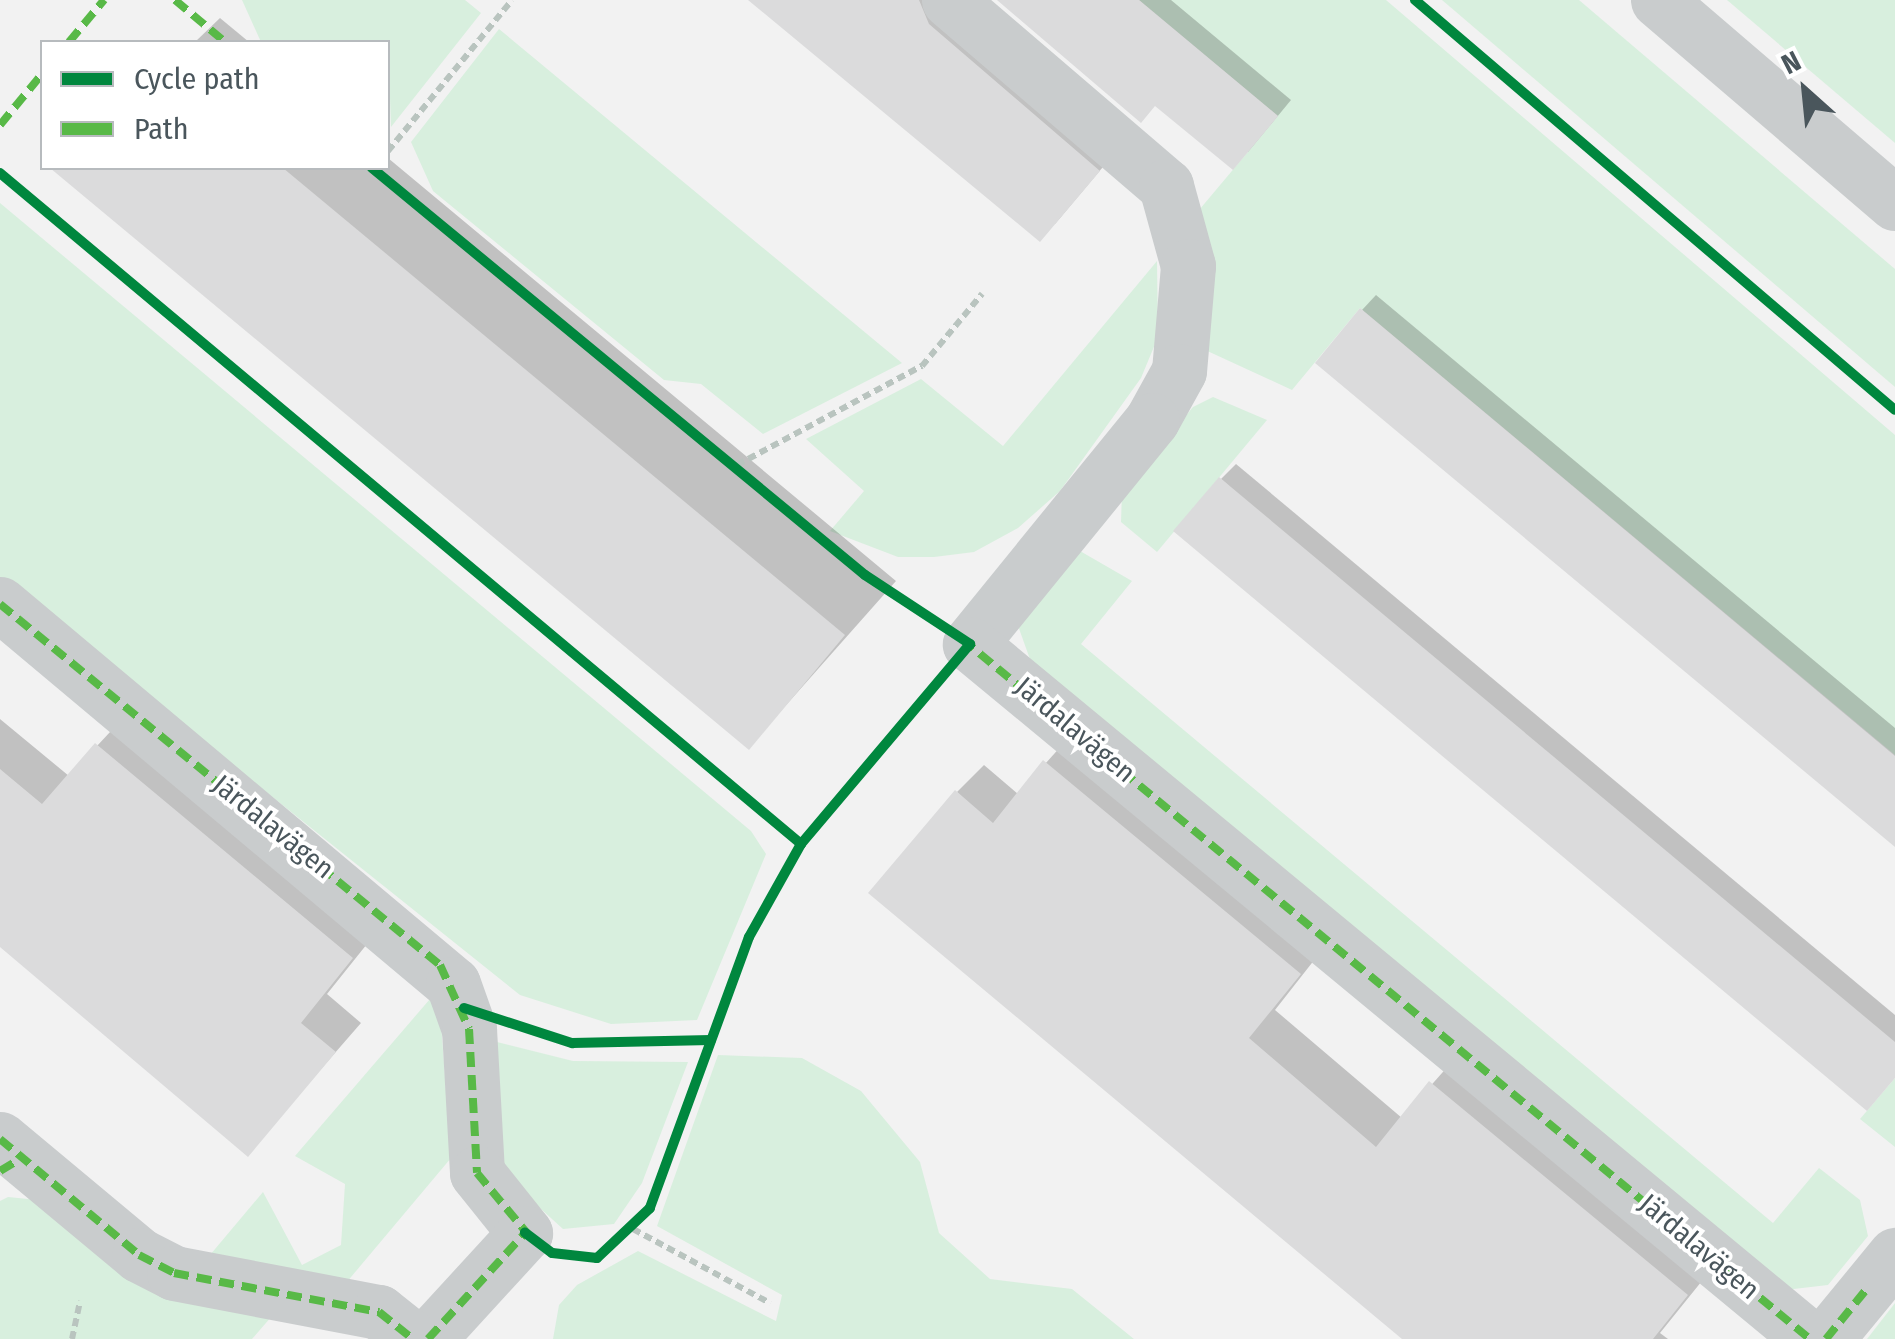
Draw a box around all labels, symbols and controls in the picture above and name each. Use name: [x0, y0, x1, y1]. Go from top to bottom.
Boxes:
legend: [40, 40, 390, 170]
north arrow: [1755, 40, 1855, 140]
text: N: [1776, 44, 1806, 81]
text: Cycle path: [134, 61, 260, 97]
text: Path: [134, 111, 188, 147]
street label: Järdalavägen: [1008, 670, 1142, 790]
street label: Järdalavägen: [206, 768, 340, 886]
street label: Järdalavägen: [1632, 1187, 1766, 1307]

